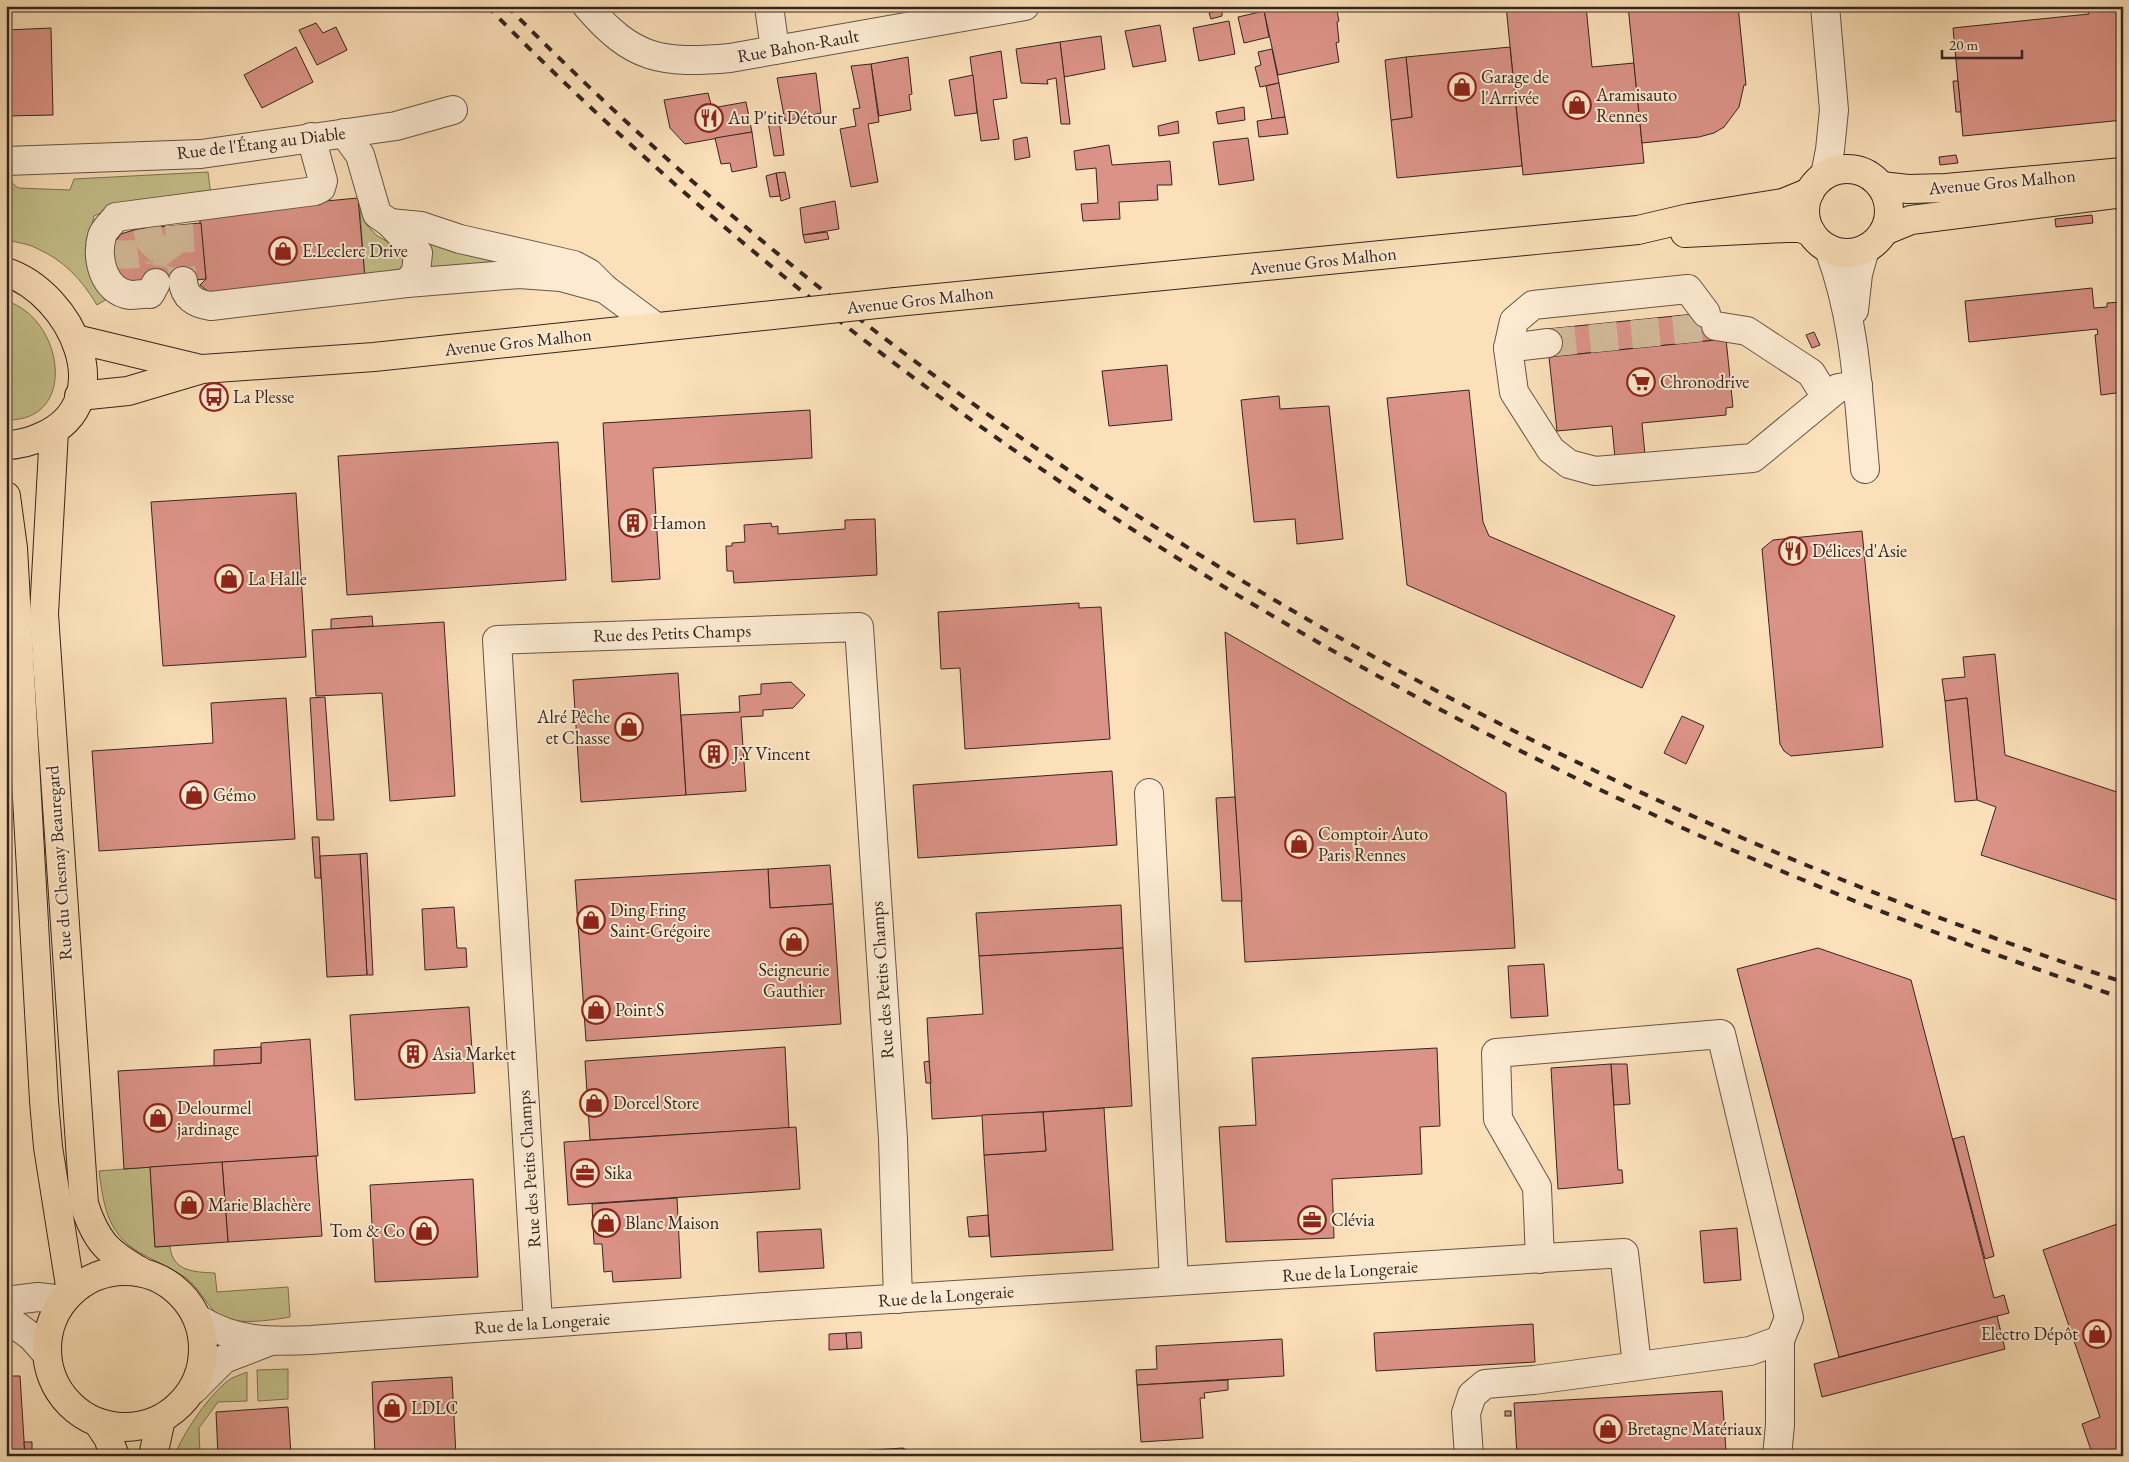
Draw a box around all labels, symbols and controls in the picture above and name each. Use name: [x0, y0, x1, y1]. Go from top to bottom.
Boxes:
street label: Rue Bahon-Rault: [735, 23, 861, 67]
scale bar: [1942, 28, 2022, 60]
text: 20 m: [1949, 35, 1978, 54]
place label: Garage de l'Arrivée: [1481, 65, 1549, 109]
shop icon: Garage de l'Arrivée: [1447, 72, 1477, 102]
place label: Aramisauto Rennes: [1595, 83, 1677, 127]
shop icon: Aramisauto Rennes: [1562, 90, 1592, 120]
restaurant icon: Au P'tit Détour: [694, 103, 724, 133]
place label: Au P'tit Détour: [727, 106, 837, 129]
street label: Rue de l'Étang au Diable: [175, 121, 347, 164]
street label: Avenue Gros Malhon: [1926, 164, 2077, 199]
shop icon: E.Leclerc Drive: [268, 236, 298, 266]
place label: E.Leclerc Drive: [302, 239, 408, 262]
street label: Avenue Gros Malhon: [1247, 241, 1398, 280]
street label: Avenue Gros Malhon: [844, 280, 995, 319]
street label: Avenue Gros Malhon: [442, 322, 593, 361]
supermarket icon: Chronodrive: [1626, 367, 1656, 397]
place label: Chronodrive: [1660, 370, 1749, 393]
bus stop icon: La Plesse: [199, 382, 229, 412]
place label: La Plesse: [233, 385, 294, 408]
building icon: Hamon: [618, 508, 648, 538]
place label: Hamon: [652, 511, 707, 534]
restaurant icon: Délices d'Asie: [1778, 536, 1808, 566]
place label: Délices d'Asie: [1812, 539, 1907, 562]
shop icon: La Halle: [214, 564, 244, 594]
place label: La Halle: [248, 567, 307, 590]
street label: Rue des Petits Champs: [593, 618, 752, 647]
place label: Alré Pêche et Chasse: [536, 705, 610, 749]
shop icon: Alré Pêche et Chasse: [614, 712, 644, 742]
building icon: J.Y Vincent: [699, 739, 729, 769]
place label: J.Y Vincent: [731, 742, 811, 765]
street label: Rue du Chesnay Beauregard: [40, 764, 77, 961]
shop icon: Gémo: [179, 780, 209, 810]
place label: Gémo: [213, 783, 256, 806]
place label: Comptoir Auto Paris Rennes: [1318, 822, 1428, 866]
shop icon: Comptoir Auto Paris Rennes: [1284, 829, 1314, 859]
place label: Ding Fring Saint-Grégoire: [610, 898, 710, 942]
street label: Rue des Petits Champs: [865, 900, 898, 1060]
shop icon: Ding Fring Saint-Grégoire: [576, 905, 606, 935]
shop icon: Seigneurie Gauthier: [779, 927, 809, 957]
place label: Seigneurie Gauthier: [758, 958, 830, 1002]
shop icon: Point S: [581, 995, 611, 1025]
place label: Point S: [615, 998, 664, 1021]
building icon: Asia Market: [398, 1039, 428, 1069]
place label: Asia Market: [431, 1042, 516, 1065]
shop icon: Dorcel Store: [579, 1088, 609, 1118]
street label: Rue des Petits Champs: [512, 1089, 545, 1249]
place label: Dorcel Store: [613, 1091, 699, 1114]
place label: Delourmel jardinage: [176, 1096, 252, 1140]
shop icon: Delourmel jardinage: [143, 1103, 173, 1133]
office icon: Sika: [570, 1158, 600, 1188]
place label: Sika: [604, 1161, 633, 1184]
shop icon: Marie Blachère: [174, 1190, 204, 1220]
place label: Marie Blachère: [208, 1193, 311, 1216]
office icon: Clévia: [1297, 1205, 1327, 1235]
shop icon: Blanc Maison: [591, 1208, 621, 1238]
place label: Clévia: [1331, 1208, 1375, 1231]
place label: Blanc Maison: [625, 1211, 720, 1234]
shop icon: Tom & Co: [409, 1216, 439, 1246]
place label: Tom & Co: [329, 1219, 405, 1242]
street label: Rue de la Longeraie: [1281, 1254, 1419, 1287]
street label: Rue de la Longeraie: [877, 1279, 1015, 1312]
street label: Rue de la Longeraie: [473, 1306, 611, 1339]
shop icon: Electro Dépôt: [2082, 1319, 2112, 1349]
place label: Electro Dépôt: [1981, 1322, 2078, 1345]
shop icon: LDLC: [377, 1393, 407, 1423]
place label: LDLC: [411, 1396, 458, 1419]
shop icon: Bretagne Matériaux: [1593, 1414, 1623, 1444]
place label: Bretagne Matériaux: [1627, 1417, 1762, 1440]

